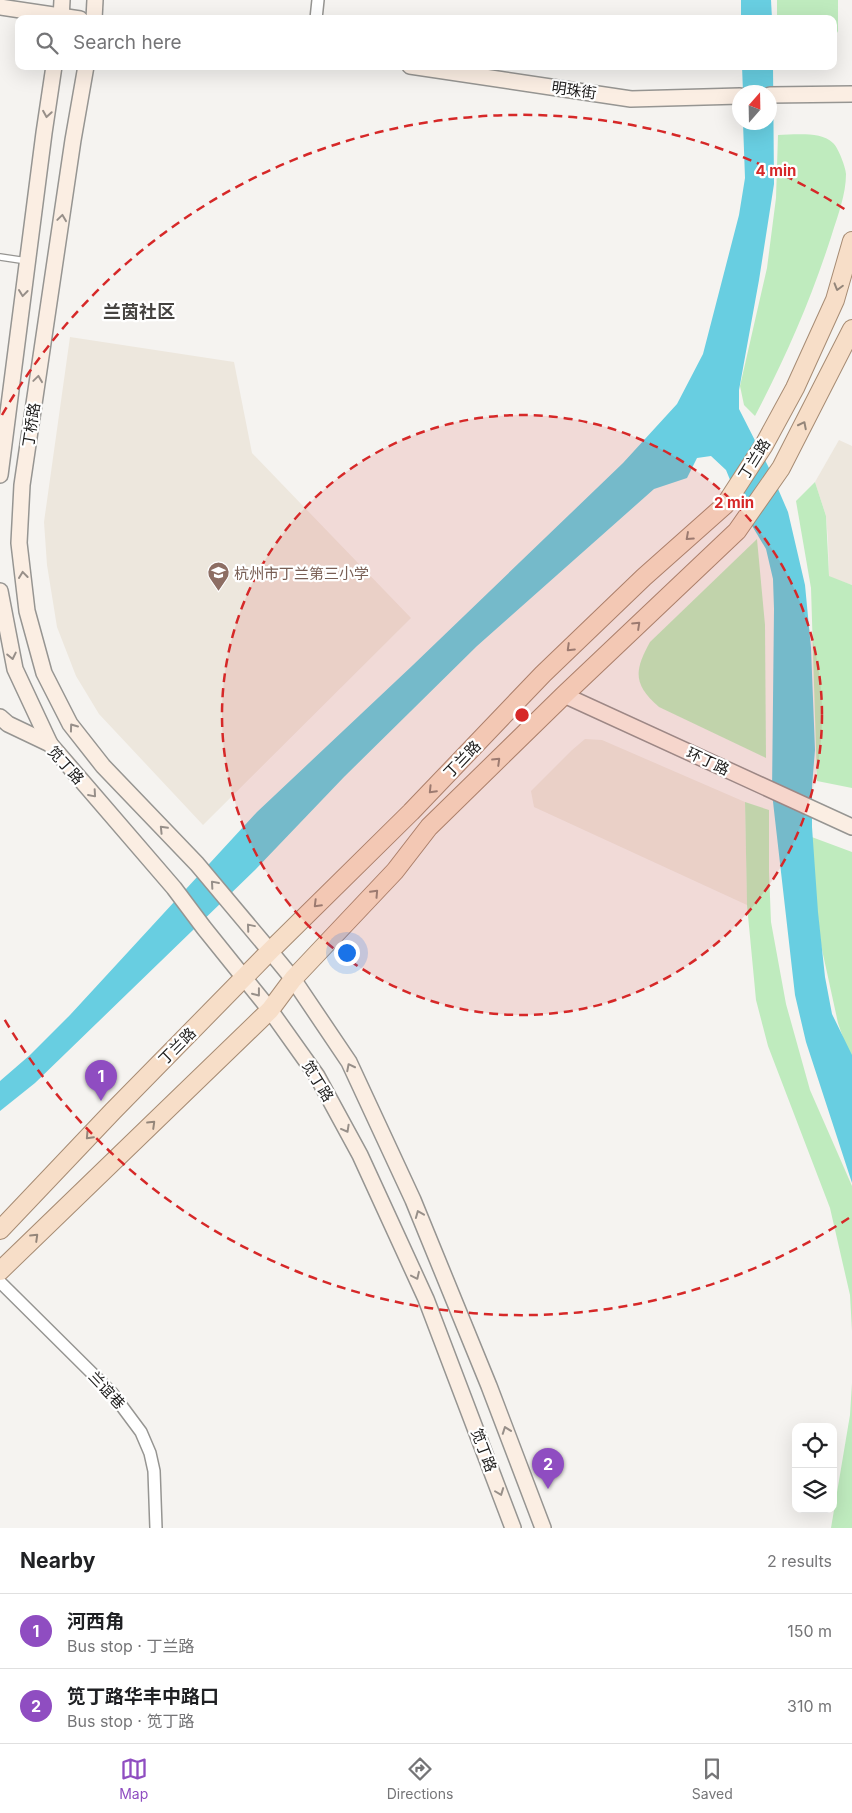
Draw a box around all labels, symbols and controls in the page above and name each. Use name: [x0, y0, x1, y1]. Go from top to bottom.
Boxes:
search box: [15, 15, 837, 70]
icon: search: [33, 29, 61, 57]
text: Search here: [73, 31, 182, 54]
street label: 明珠街: [550, 77, 598, 103]
north arrow: [732, 85, 777, 130]
one-way arrow: [42, 110, 52, 119]
text: 4 min: [756, 161, 796, 180]
one-way arrow: [56, 214, 66, 222]
one-way arrow: [834, 283, 844, 291]
one-way arrow: [18, 289, 29, 297]
district label: 兰茵社区: [103, 301, 175, 322]
one-way arrow: [32, 375, 43, 383]
street label: 丁桥路: [18, 401, 44, 449]
one-way arrow: [797, 421, 807, 430]
street label: 丁兰路: [734, 435, 774, 483]
text: 2 min: [714, 493, 754, 512]
one-way arrow: [685, 532, 694, 541]
school or university icon: 杭州市丁兰第三小学: [206, 561, 230, 592]
place label: 杭州市丁兰第三小学: [234, 564, 369, 583]
one-way arrow: [18, 571, 29, 579]
one-way arrow: [632, 622, 641, 631]
one-way arrow: [567, 642, 576, 651]
one-way arrow: [7, 652, 17, 661]
centre of rings: [513, 706, 531, 724]
one-way arrow: [70, 723, 79, 733]
street label: 丁兰路: [440, 736, 484, 782]
street label: 笕丁路: [44, 742, 88, 788]
street label: 环丁路: [684, 743, 732, 779]
one-way arrow: [491, 758, 500, 767]
one-way arrow: [429, 784, 438, 793]
one-way arrow: [87, 789, 96, 798]
one-way arrow: [160, 826, 169, 835]
one-way arrow: [211, 880, 220, 889]
one-way arrow: [369, 889, 378, 898]
one-way arrow: [314, 898, 323, 907]
one-way arrow: [248, 924, 256, 933]
your location: [334, 940, 360, 966]
one-way arrow: [251, 987, 259, 996]
street label: 丁兰路: [154, 1023, 200, 1069]
street label: 笕丁路: [298, 1057, 338, 1105]
pin: 1: [85, 1060, 117, 1101]
one-way arrow: [346, 1063, 356, 1072]
one-way arrow: [147, 1121, 156, 1130]
one-way arrow: [340, 1124, 350, 1133]
one-way arrow: [86, 1130, 95, 1139]
one-way arrow: [414, 1211, 424, 1219]
one-way arrow: [29, 1234, 38, 1243]
one-way arrow: [409, 1271, 420, 1280]
street label: 兰谊巷: [85, 1367, 129, 1413]
map controls: [792, 1423, 837, 1513]
button: locate: [792, 1423, 837, 1468]
street label: 笕丁路: [467, 1426, 501, 1474]
one-way arrow: [502, 1426, 512, 1435]
pin: 2: [532, 1448, 564, 1489]
button: layers: [792, 1468, 837, 1513]
one-way arrow: [494, 1487, 504, 1496]
text: Nearby: [20, 1548, 95, 1573]
text: 2 results: [767, 1551, 832, 1571]
text: 河西角: [67, 1610, 124, 1633]
text: 1: [33, 1621, 39, 1641]
text: 150 m: [787, 1621, 832, 1641]
text: Bus stop · 丁兰路: [67, 1636, 194, 1656]
text: 笕丁路华丰中路口: [67, 1685, 219, 1708]
text: 2: [31, 1696, 41, 1716]
text: 310 m: [787, 1696, 832, 1716]
text: Bus stop · 笕丁路: [67, 1711, 194, 1731]
tab: Map: [119, 1755, 148, 1802]
tab: Directions: [387, 1755, 453, 1802]
tab: Saved: [692, 1755, 733, 1802]

